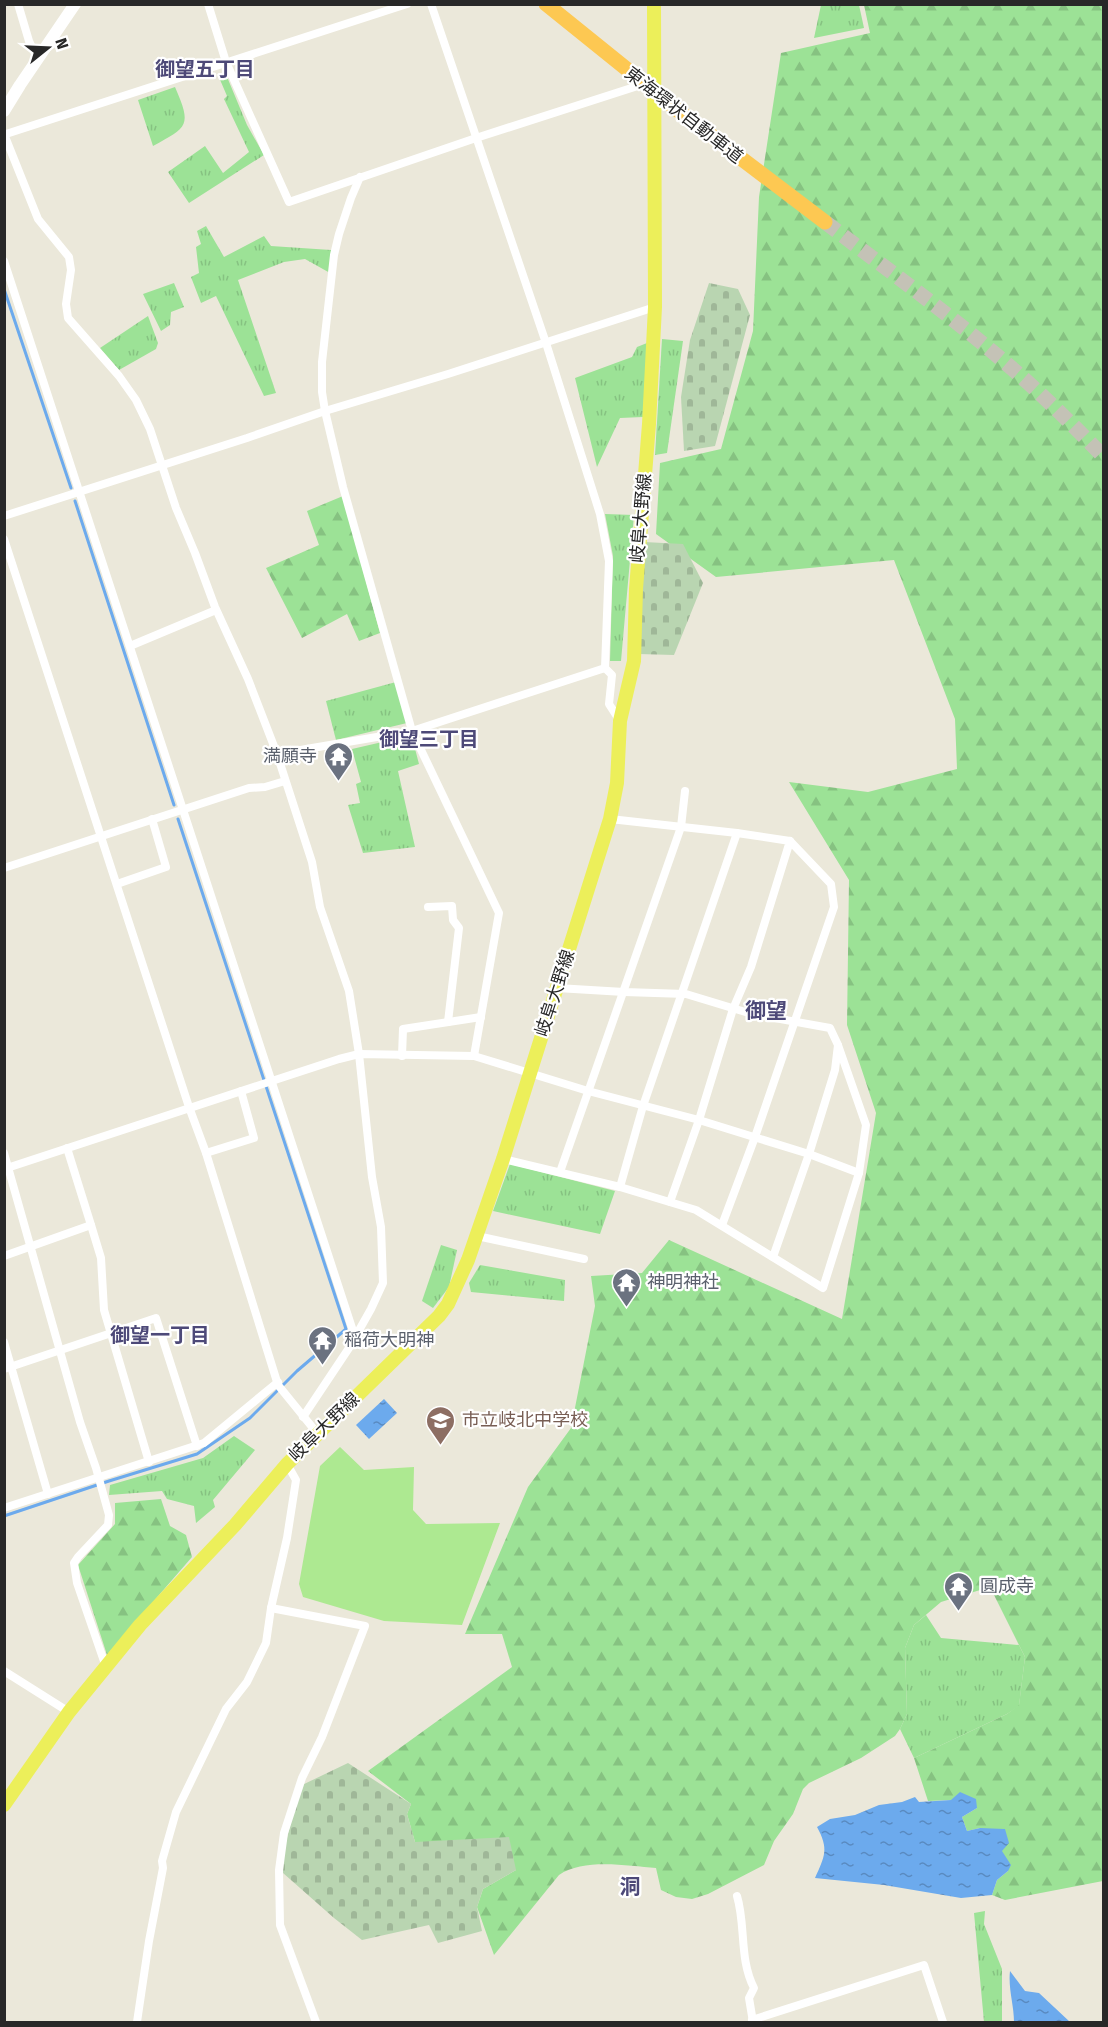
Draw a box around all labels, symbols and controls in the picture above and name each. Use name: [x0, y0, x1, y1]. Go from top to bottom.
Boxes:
north arrow: [18, 18, 78, 78]
text: N: [51, 36, 72, 51]
district label: 御望五丁目: [155, 57, 255, 81]
street label: 東海環状自動車道: [620, 62, 748, 168]
street label: 岐阜大野線: [626, 472, 656, 564]
district label: 御望三丁目: [379, 727, 479, 751]
temple icon: 満願寺: [322, 740, 354, 782]
place label: 満願寺: [263, 745, 317, 767]
street label: 岐阜大野線: [531, 947, 579, 1039]
district label: 御望: [745, 998, 787, 1024]
temple icon: 神明神社: [610, 1266, 642, 1308]
place label: 神明神社: [647, 1271, 719, 1293]
district label: 御望一丁目: [110, 1323, 210, 1347]
temple icon: 稲荷大明神: [307, 1324, 339, 1366]
place label: 稲荷大明神: [344, 1329, 434, 1351]
street label: 岐阜大野線: [284, 1388, 364, 1466]
school or university icon: 市立岐北中学校: [425, 1404, 457, 1446]
place label: 市立岐北中学校: [462, 1409, 588, 1431]
temple icon: 圓成寺: [943, 1570, 975, 1612]
place label: 圓成寺: [980, 1575, 1034, 1597]
district label: 洞: [620, 1874, 641, 1900]

